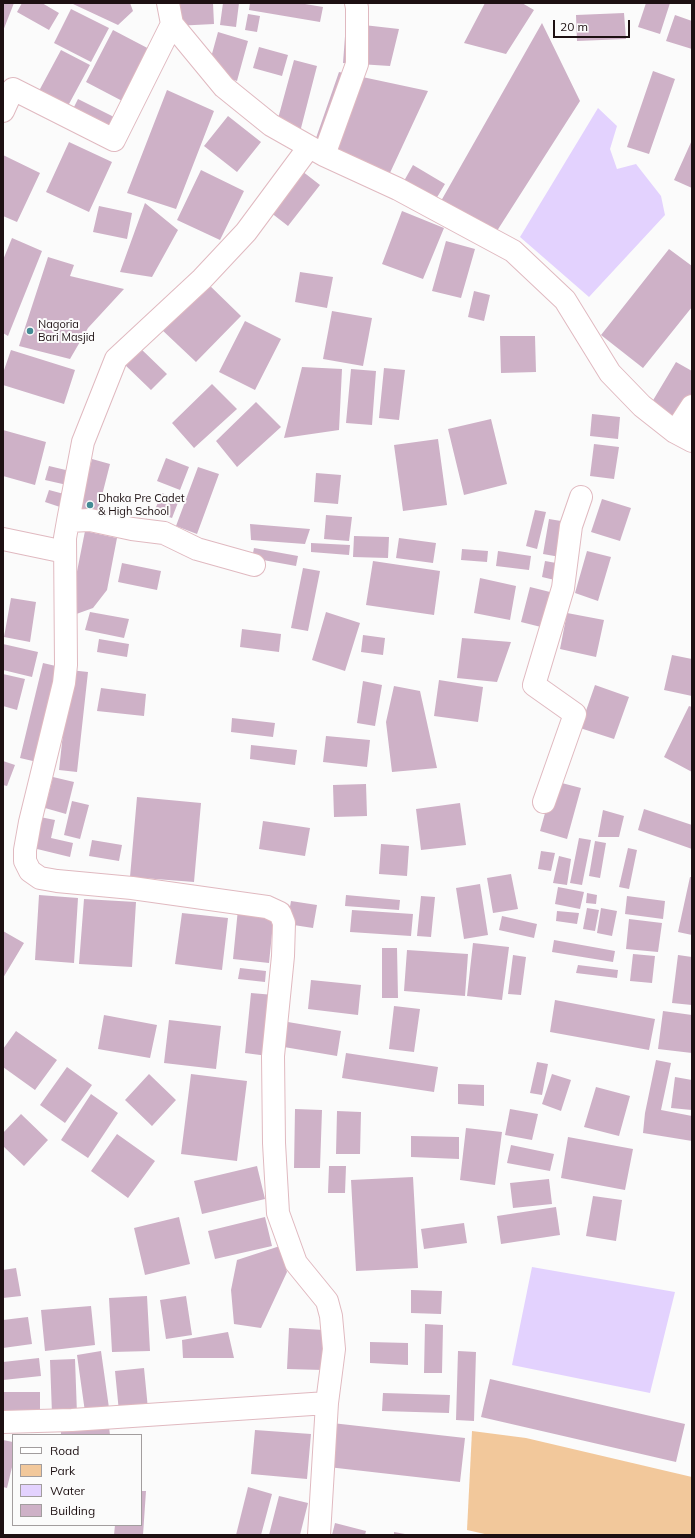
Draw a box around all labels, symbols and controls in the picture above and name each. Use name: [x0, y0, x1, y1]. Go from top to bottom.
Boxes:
scale bar: [555, 12, 632, 38]
text: 20 m: [560, 19, 588, 34]
place label: Nagoria Bari Masjid: [38, 318, 95, 344]
marker: Nagoria Bari Masjid: [25, 326, 35, 336]
place label: Dhaka Pre Cadet & High School: [98, 492, 185, 518]
marker: Dhaka Pre Cadet & High School: [85, 500, 95, 510]
legend: [12, 1434, 142, 1526]
text: Road: [50, 1443, 79, 1458]
text: Park: [50, 1463, 75, 1478]
text: Water: [50, 1483, 85, 1498]
text: Building: [50, 1503, 95, 1518]

